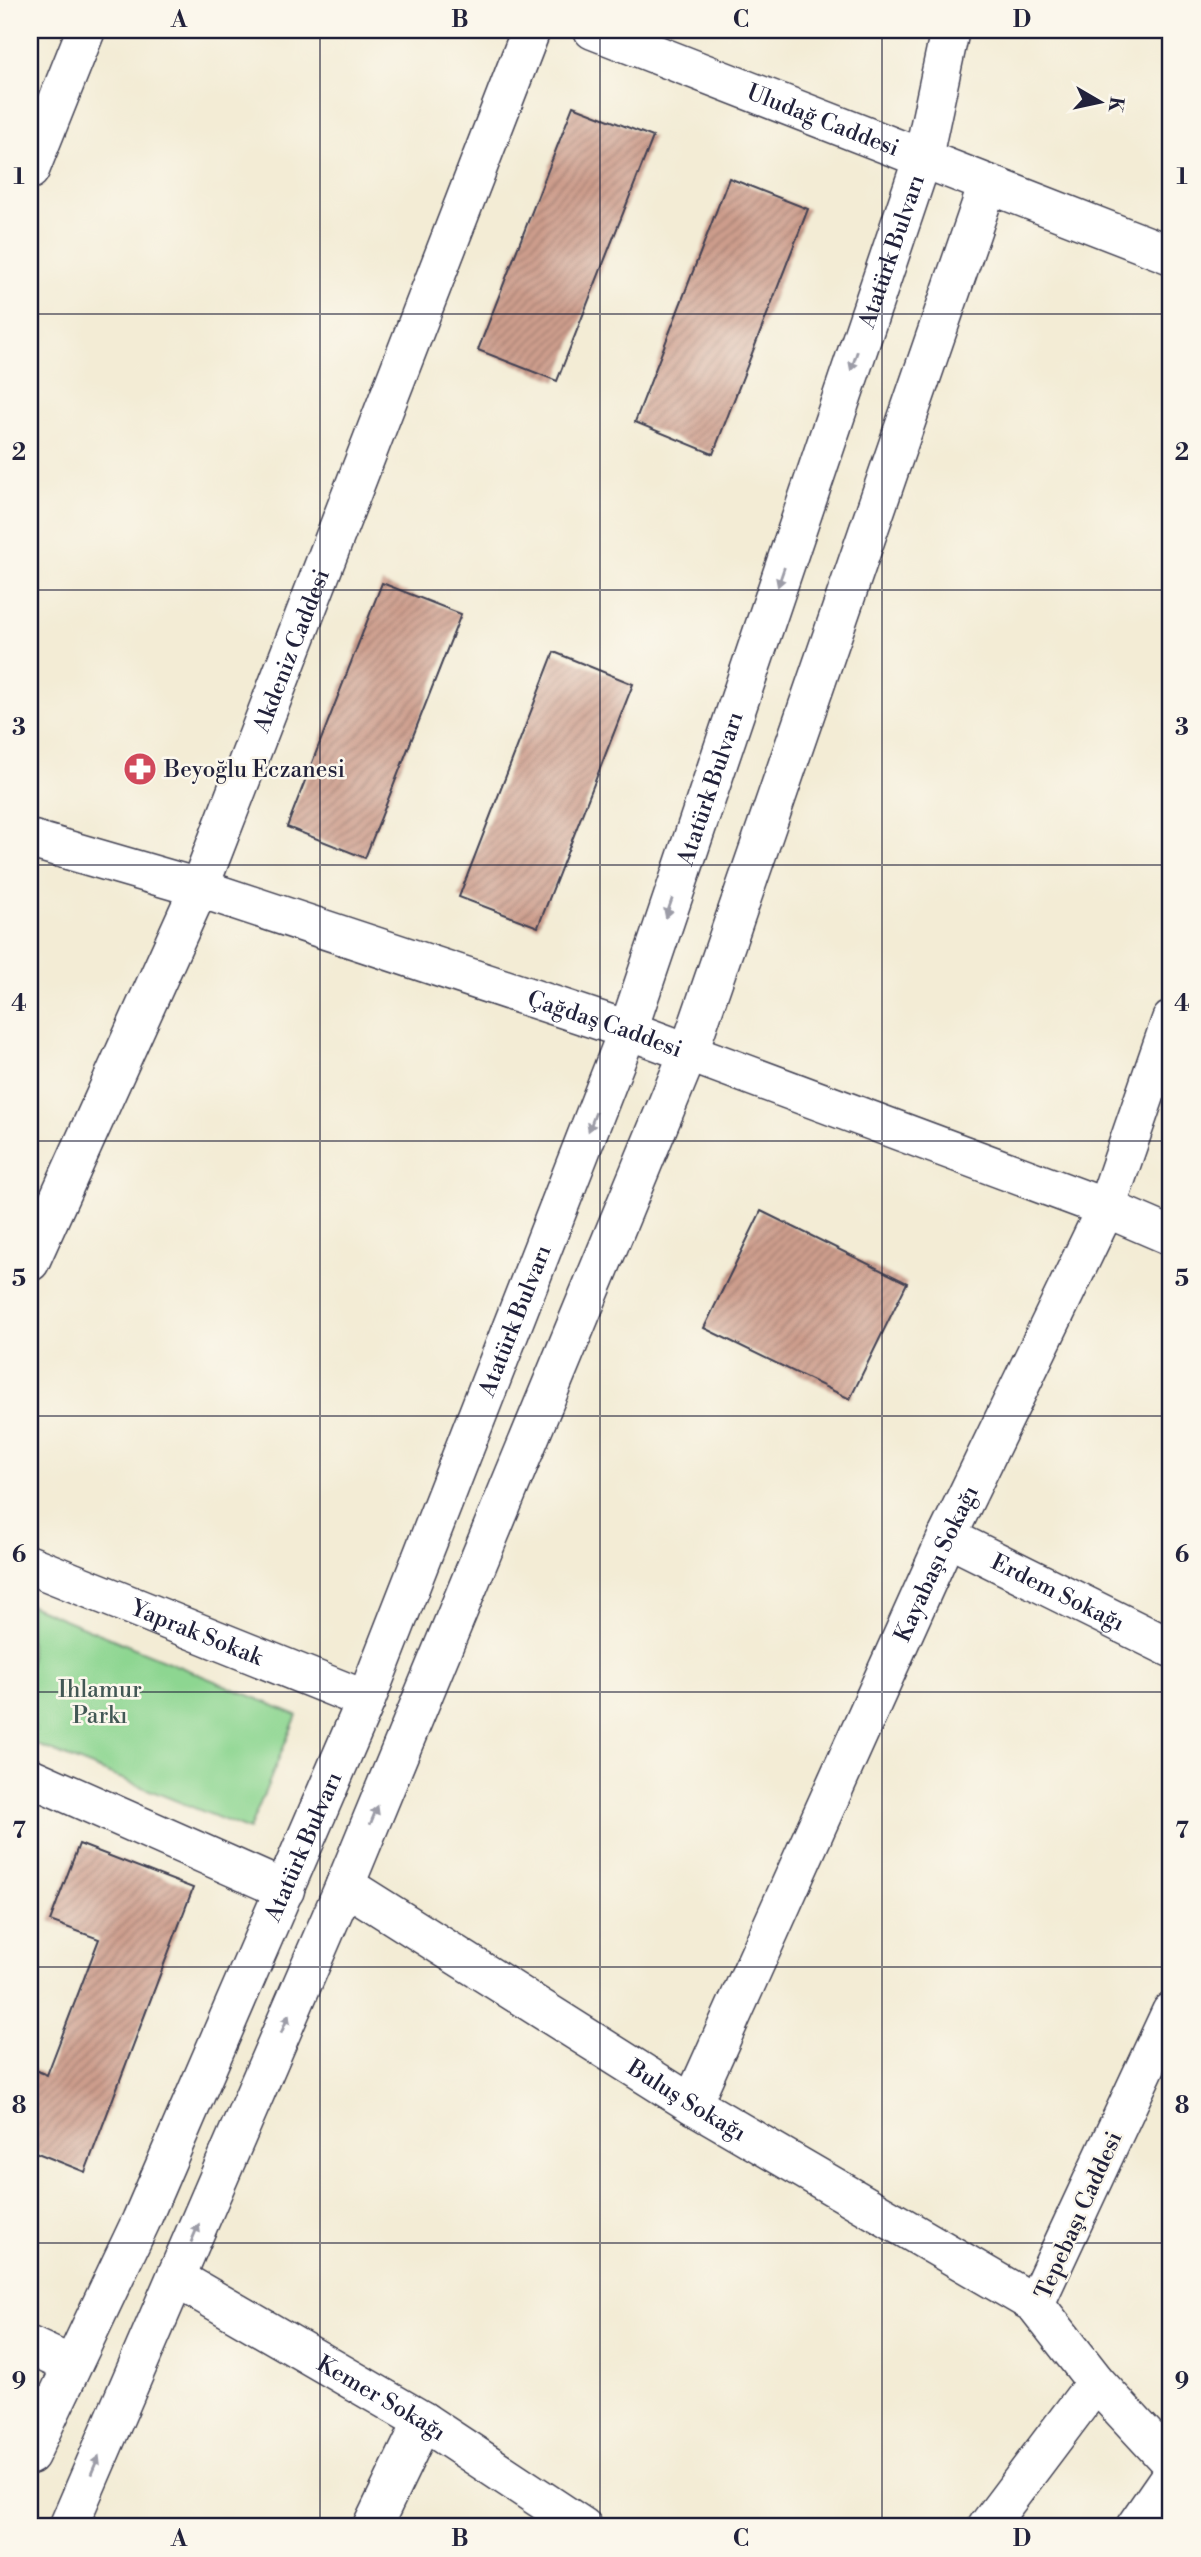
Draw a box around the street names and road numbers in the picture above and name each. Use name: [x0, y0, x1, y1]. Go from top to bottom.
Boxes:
street label: Uludağ Caddesi: [743, 78, 903, 163]
street label: Atatürk Bulvarı: [853, 171, 931, 333]
street label: Akdeniz Caddesi: [247, 565, 336, 737]
street label: Atatürk Bulvarı: [671, 708, 750, 870]
street label: Çağdaş Caddesi: [524, 985, 686, 1064]
street label: Atatürk Bulvarı: [473, 1241, 558, 1402]
street label: Kayabaşı Sokağı: [889, 1481, 985, 1646]
street label: Erdem Sokağı: [986, 1548, 1129, 1638]
street label: Yaprak Sokak: [126, 1594, 268, 1672]
street label: Atatürk Bulvarı: [259, 1768, 348, 1927]
street label: Buluş Sokağı: [621, 2053, 751, 2148]
street label: Tepebaşı Caddesi: [1029, 2127, 1128, 2304]
street label: Kemer Sokağı: [312, 2350, 451, 2447]

